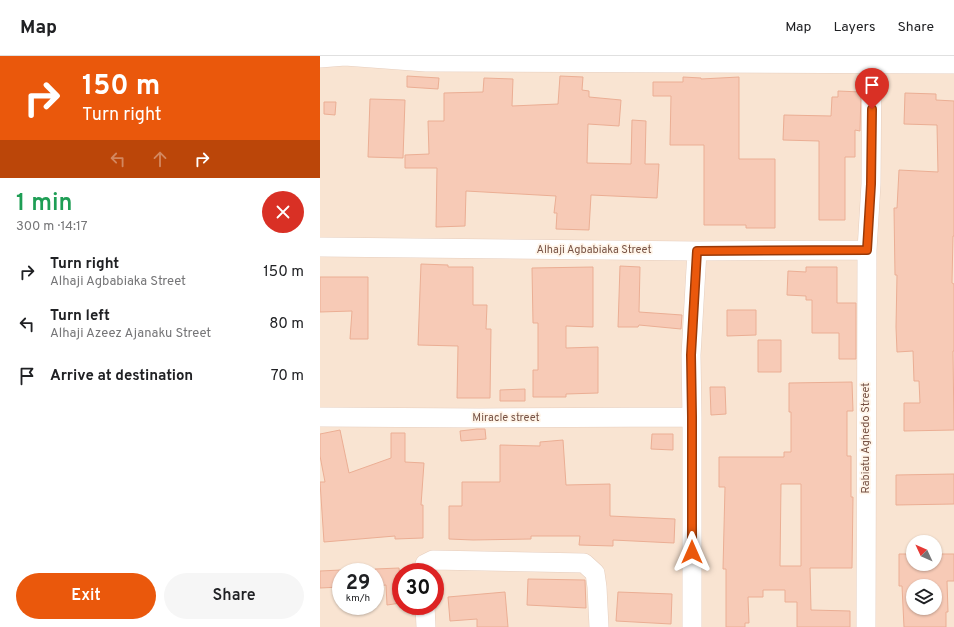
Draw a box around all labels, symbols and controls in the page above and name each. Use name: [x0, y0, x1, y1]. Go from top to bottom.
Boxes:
text: Map: [20, 16, 57, 40]
text: Map: [785, 19, 811, 36]
text: Layers: [833, 19, 875, 36]
text: Share: [897, 19, 934, 36]
pin: [855, 68, 889, 109]
text: 150 m: [82, 69, 160, 105]
icon: right: [16, 72, 68, 124]
icon: arrive: [861, 74, 883, 96]
text: Turn right: [82, 104, 162, 127]
icon: left: [107, 148, 129, 170]
icon: ahead: [149, 148, 171, 170]
icon: right: [191, 148, 213, 170]
text: 1 min: [16, 189, 73, 219]
button: close: [262, 191, 304, 233]
text: 300 m · 14:17: [16, 219, 88, 235]
street label: Alhaji Agbabiaka Street: [536, 243, 652, 257]
text: Turn right: [50, 255, 119, 274]
icon: right: [16, 261, 38, 283]
text: 150 m: [263, 263, 304, 282]
text: Alhaji Agbabiaka Street: [50, 274, 186, 290]
text: Turn left: [50, 307, 110, 326]
icon: left: [16, 313, 38, 335]
text: 80 m: [269, 315, 304, 334]
text: Alhaji Azeez Ajanaku Street: [50, 326, 211, 342]
icon: arrive: [16, 365, 38, 387]
text: Arrive at destination: [50, 367, 193, 386]
text: 70 m: [271, 367, 304, 386]
street label: Rabiatu Aghedo Street: [859, 382, 873, 494]
street label: Miracle street: [472, 411, 540, 425]
position arrow: [671, 531, 713, 573]
north arrow: [906, 535, 942, 571]
map controls: [906, 535, 942, 615]
speed limit sign: 30: [392, 563, 444, 615]
text: 29: [346, 571, 370, 597]
button: Exit: [16, 573, 156, 619]
button: Share: [164, 573, 304, 619]
button: layers: [906, 579, 942, 615]
text: km/h: [346, 592, 370, 605]

